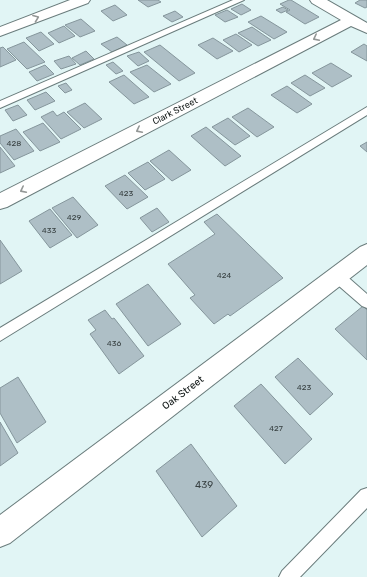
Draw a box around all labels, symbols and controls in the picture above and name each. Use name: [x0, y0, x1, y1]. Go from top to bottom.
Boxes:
one-way arrow: [33, 14, 40, 22]
one-way arrow: [313, 33, 321, 41]
street label: Clark Street: [151, 95, 200, 127]
one-way arrow: [136, 125, 143, 133]
house number: 428: [7, 139, 21, 148]
one-way arrow: [20, 185, 28, 193]
house number: 423: [119, 189, 133, 198]
house number: 429: [67, 213, 81, 222]
house number: 433: [42, 226, 56, 235]
house number: 424: [217, 271, 231, 280]
house number: 436: [107, 339, 121, 348]
street label: Oak Street: [160, 373, 206, 412]
house number: 423: [297, 383, 311, 392]
house number: 427: [269, 424, 283, 433]
house number: 439: [195, 479, 213, 491]

